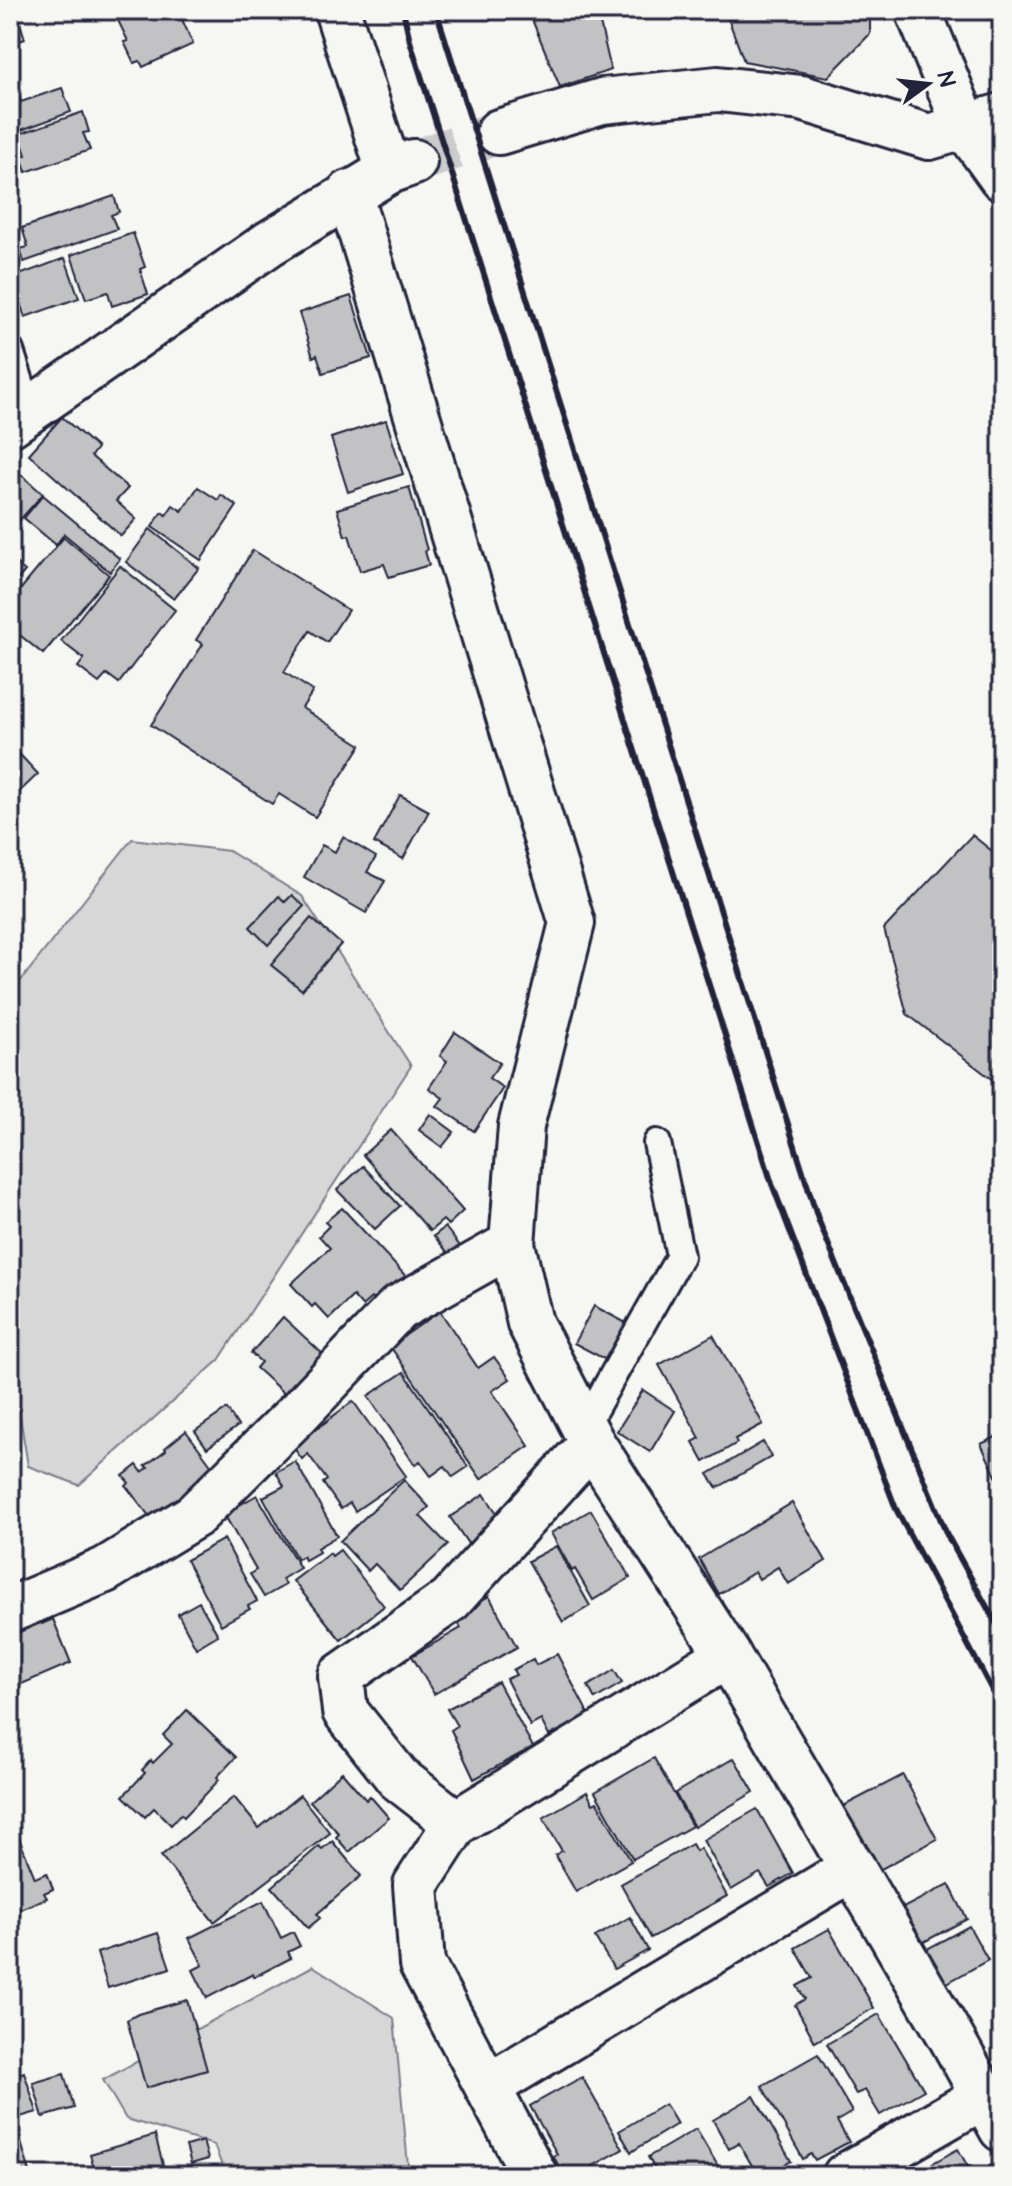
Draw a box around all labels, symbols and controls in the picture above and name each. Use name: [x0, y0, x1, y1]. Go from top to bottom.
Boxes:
north arrow: [888, 44, 968, 124]
text: N: [929, 69, 963, 90]

